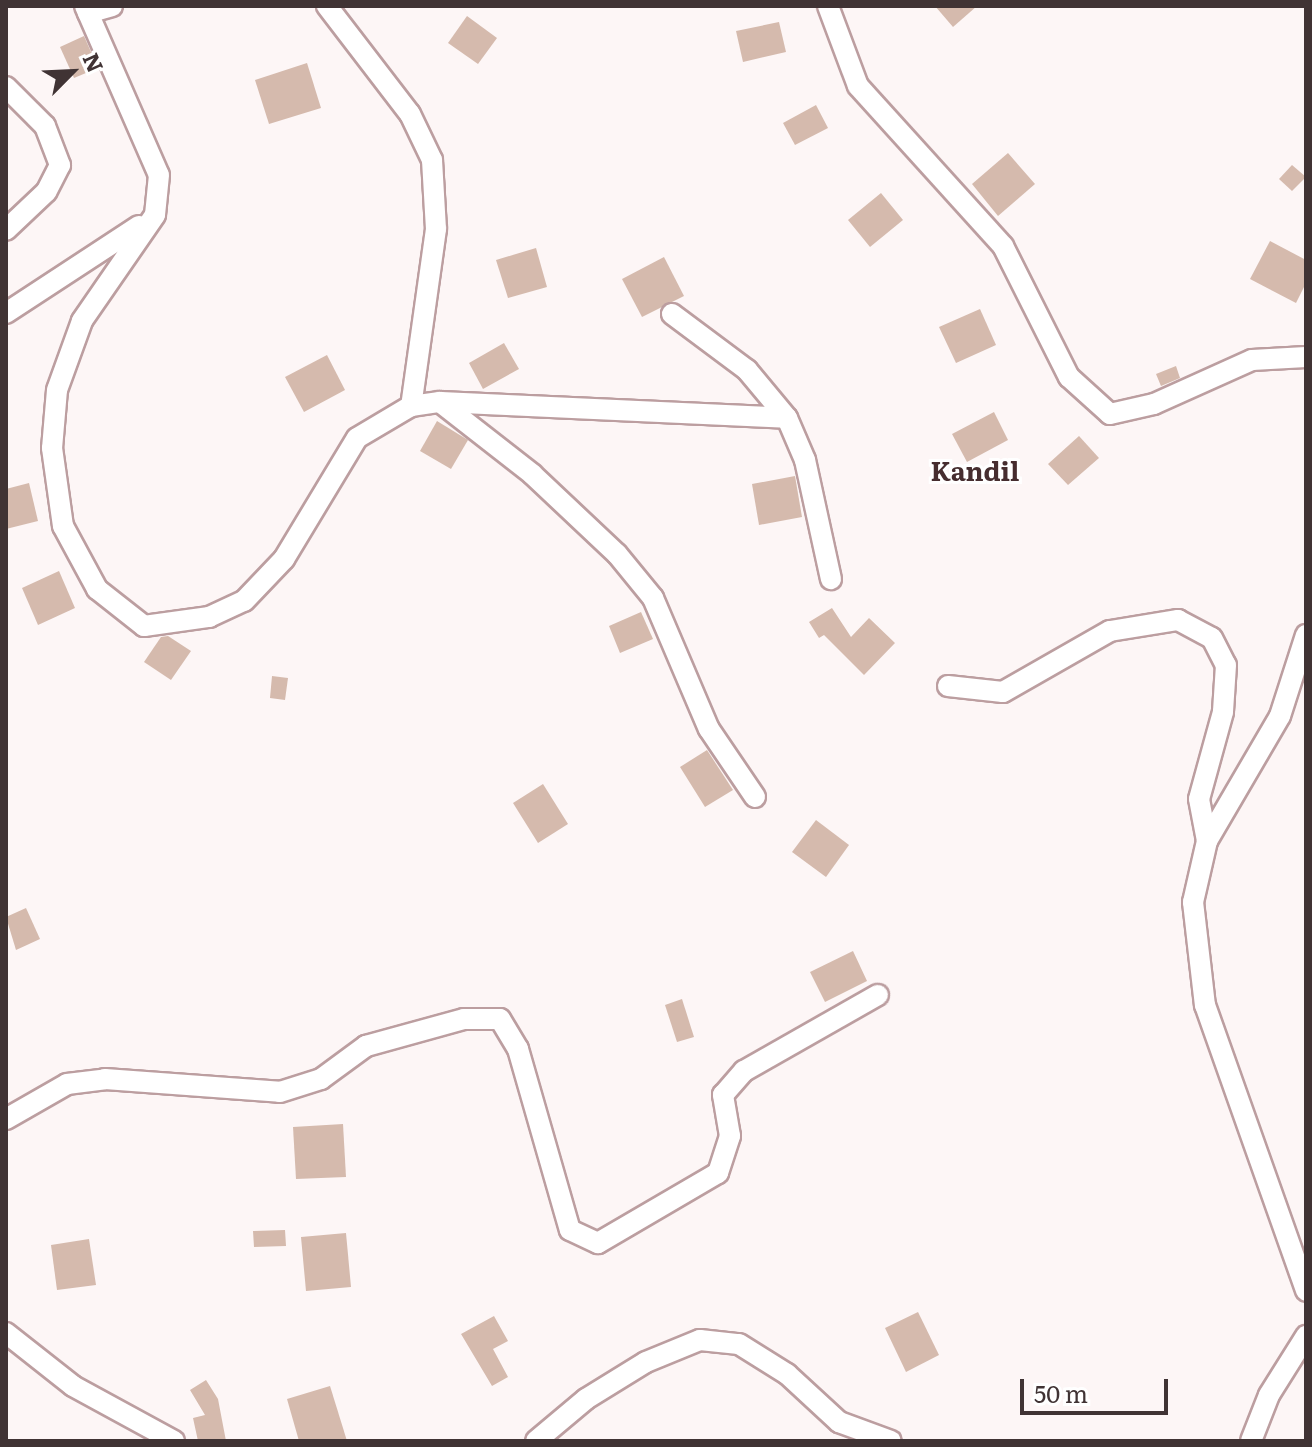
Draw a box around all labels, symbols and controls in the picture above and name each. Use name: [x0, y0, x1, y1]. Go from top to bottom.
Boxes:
north arrow: [32, 32, 112, 112]
text: N: [76, 47, 113, 77]
district label: Kandil: [931, 454, 1019, 486]
scale bar: [1024, 1363, 1172, 1413]
text: 50 m: [1034, 1375, 1088, 1410]

